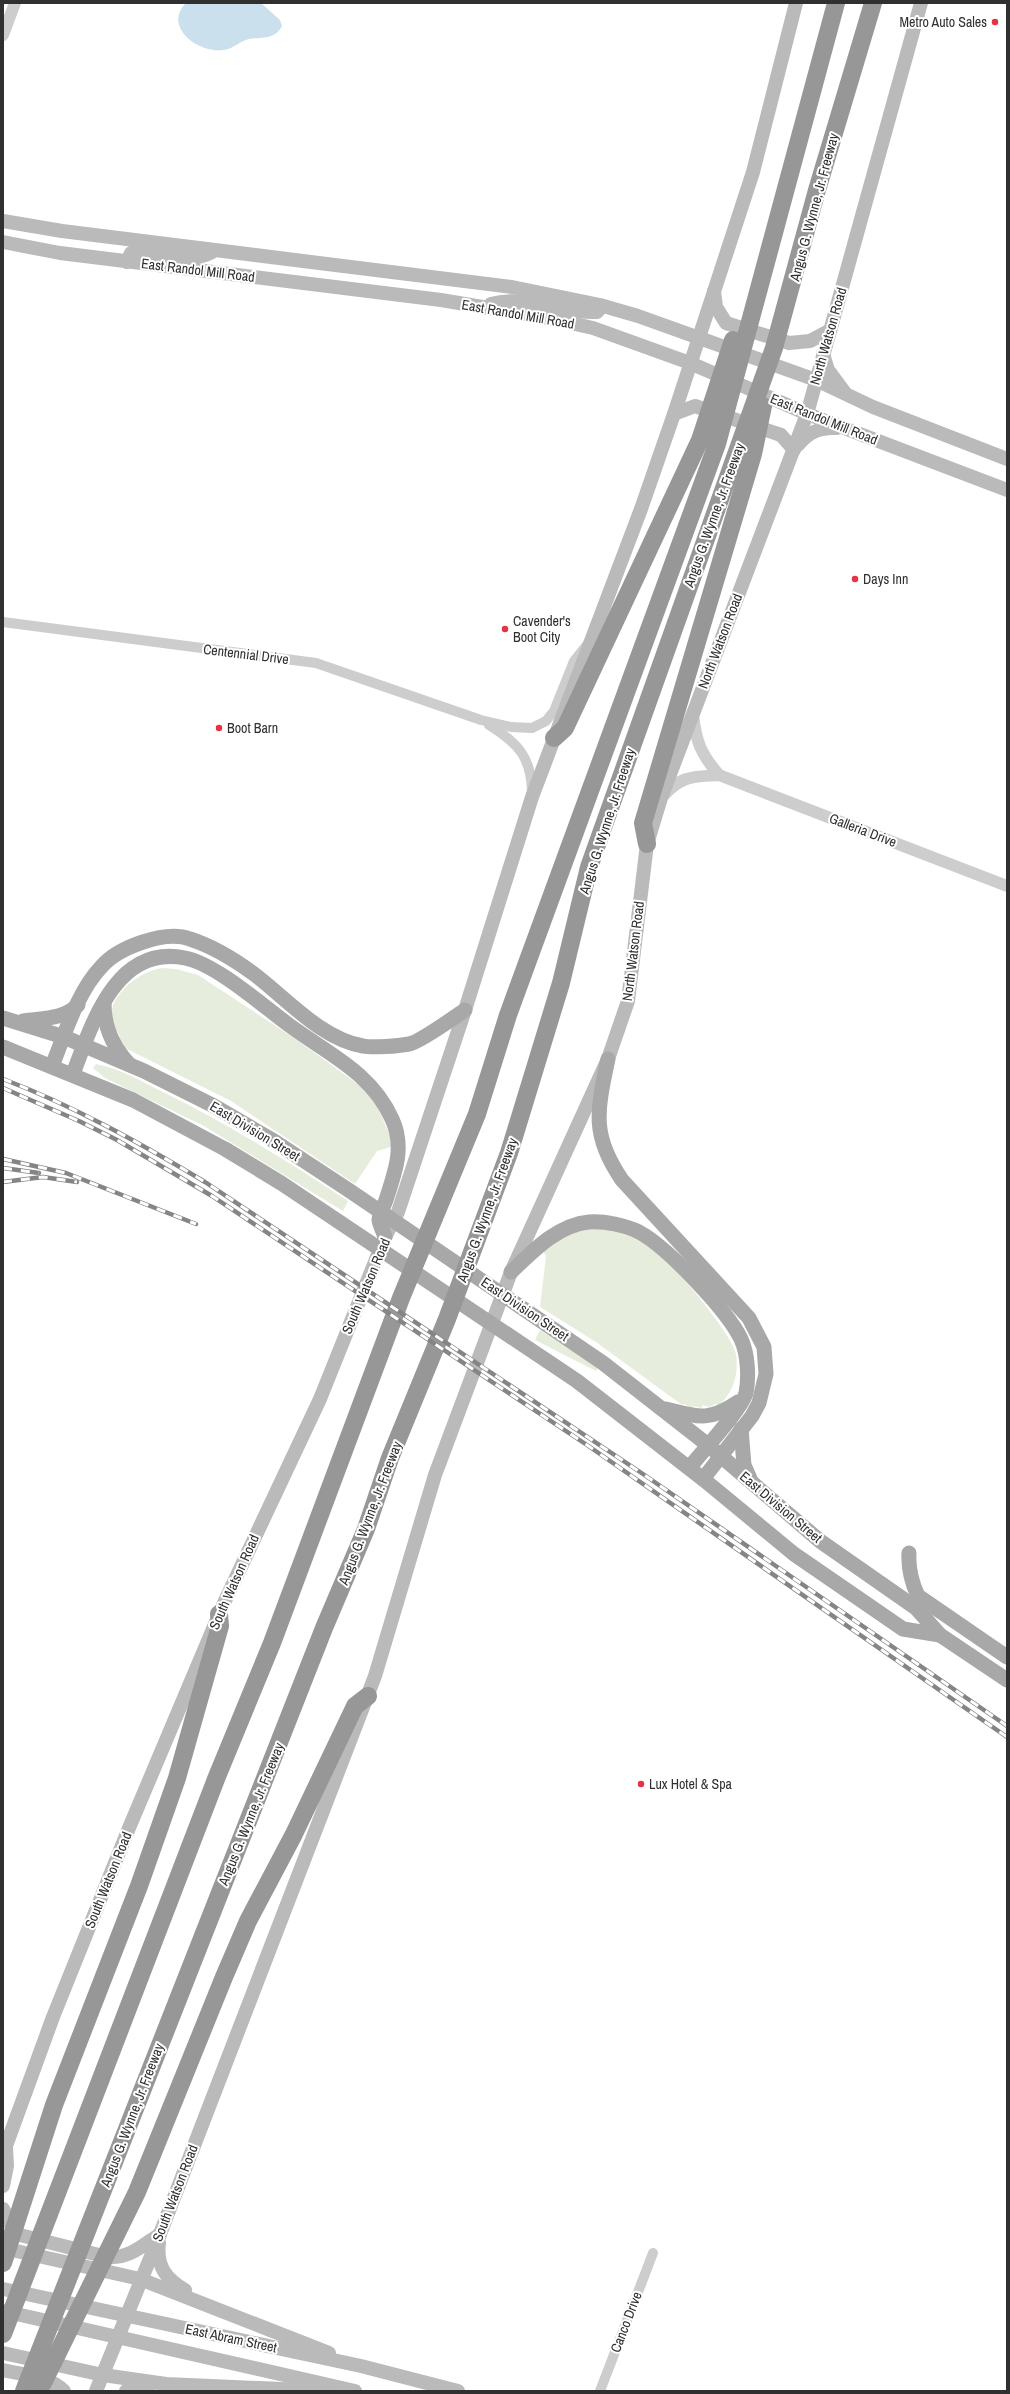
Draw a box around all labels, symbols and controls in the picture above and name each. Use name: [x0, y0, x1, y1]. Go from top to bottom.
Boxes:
place label: Metro Auto Sales: [900, 13, 987, 31]
marker: Metro Auto Sales: [990, 17, 1000, 27]
street label: Angus G. Wynne, Jr. Freeway: [785, 131, 842, 284]
street label: East Randol Mill Road: [140, 254, 256, 286]
street label: North Watson Road: [806, 285, 850, 387]
street label: East Randol Mill Road: [460, 295, 576, 333]
street label: East Randol Mill Road: [768, 389, 880, 449]
street label: Angus G. Wynne, Jr. Freeway: [679, 440, 749, 591]
place label: Days Inn: [863, 570, 908, 588]
marker: Days Inn: [850, 574, 860, 584]
street label: North Watson Road: [694, 591, 746, 691]
place label: Cavender's Boot City: [513, 612, 571, 646]
marker: Cavender's Boot City: [500, 624, 510, 634]
street label: Centennial Drive: [202, 640, 290, 668]
place label: Boot Barn: [227, 719, 278, 737]
marker: Boot Barn: [214, 723, 224, 733]
street label: Angus G. Wynne, Jr. Freeway: [575, 746, 639, 897]
street label: Galleria Drive: [827, 809, 899, 851]
street label: North Watson Road: [618, 900, 648, 1002]
street label: East Division Street: [207, 1097, 303, 1165]
street label: Angus G. Wynne, Jr. Freeway: [452, 1135, 522, 1286]
street label: South Watson Road: [338, 1235, 394, 1337]
street label: East Division Street: [478, 1273, 572, 1345]
street label: Angus G. Wynne, Jr. Freeway: [334, 1438, 406, 1588]
street label: East Division Street: [736, 1467, 826, 1547]
street label: South Watson Road: [205, 1532, 263, 1632]
street label: Angus G. Wynne, Jr. Freeway: [214, 1740, 288, 1889]
place label: Lux Hotel & Spa: [649, 1775, 733, 1793]
marker: Lux Hotel & Spa: [636, 1779, 646, 1789]
street label: South Watson Road: [80, 1829, 136, 1931]
street label: Angus G. Wynne, Jr. Freeway: [96, 2040, 168, 2190]
street label: South Watson Road: [148, 2142, 202, 2244]
street label: Canco Drive: [606, 2289, 646, 2355]
street label: East Abram Street: [184, 2320, 278, 2356]

